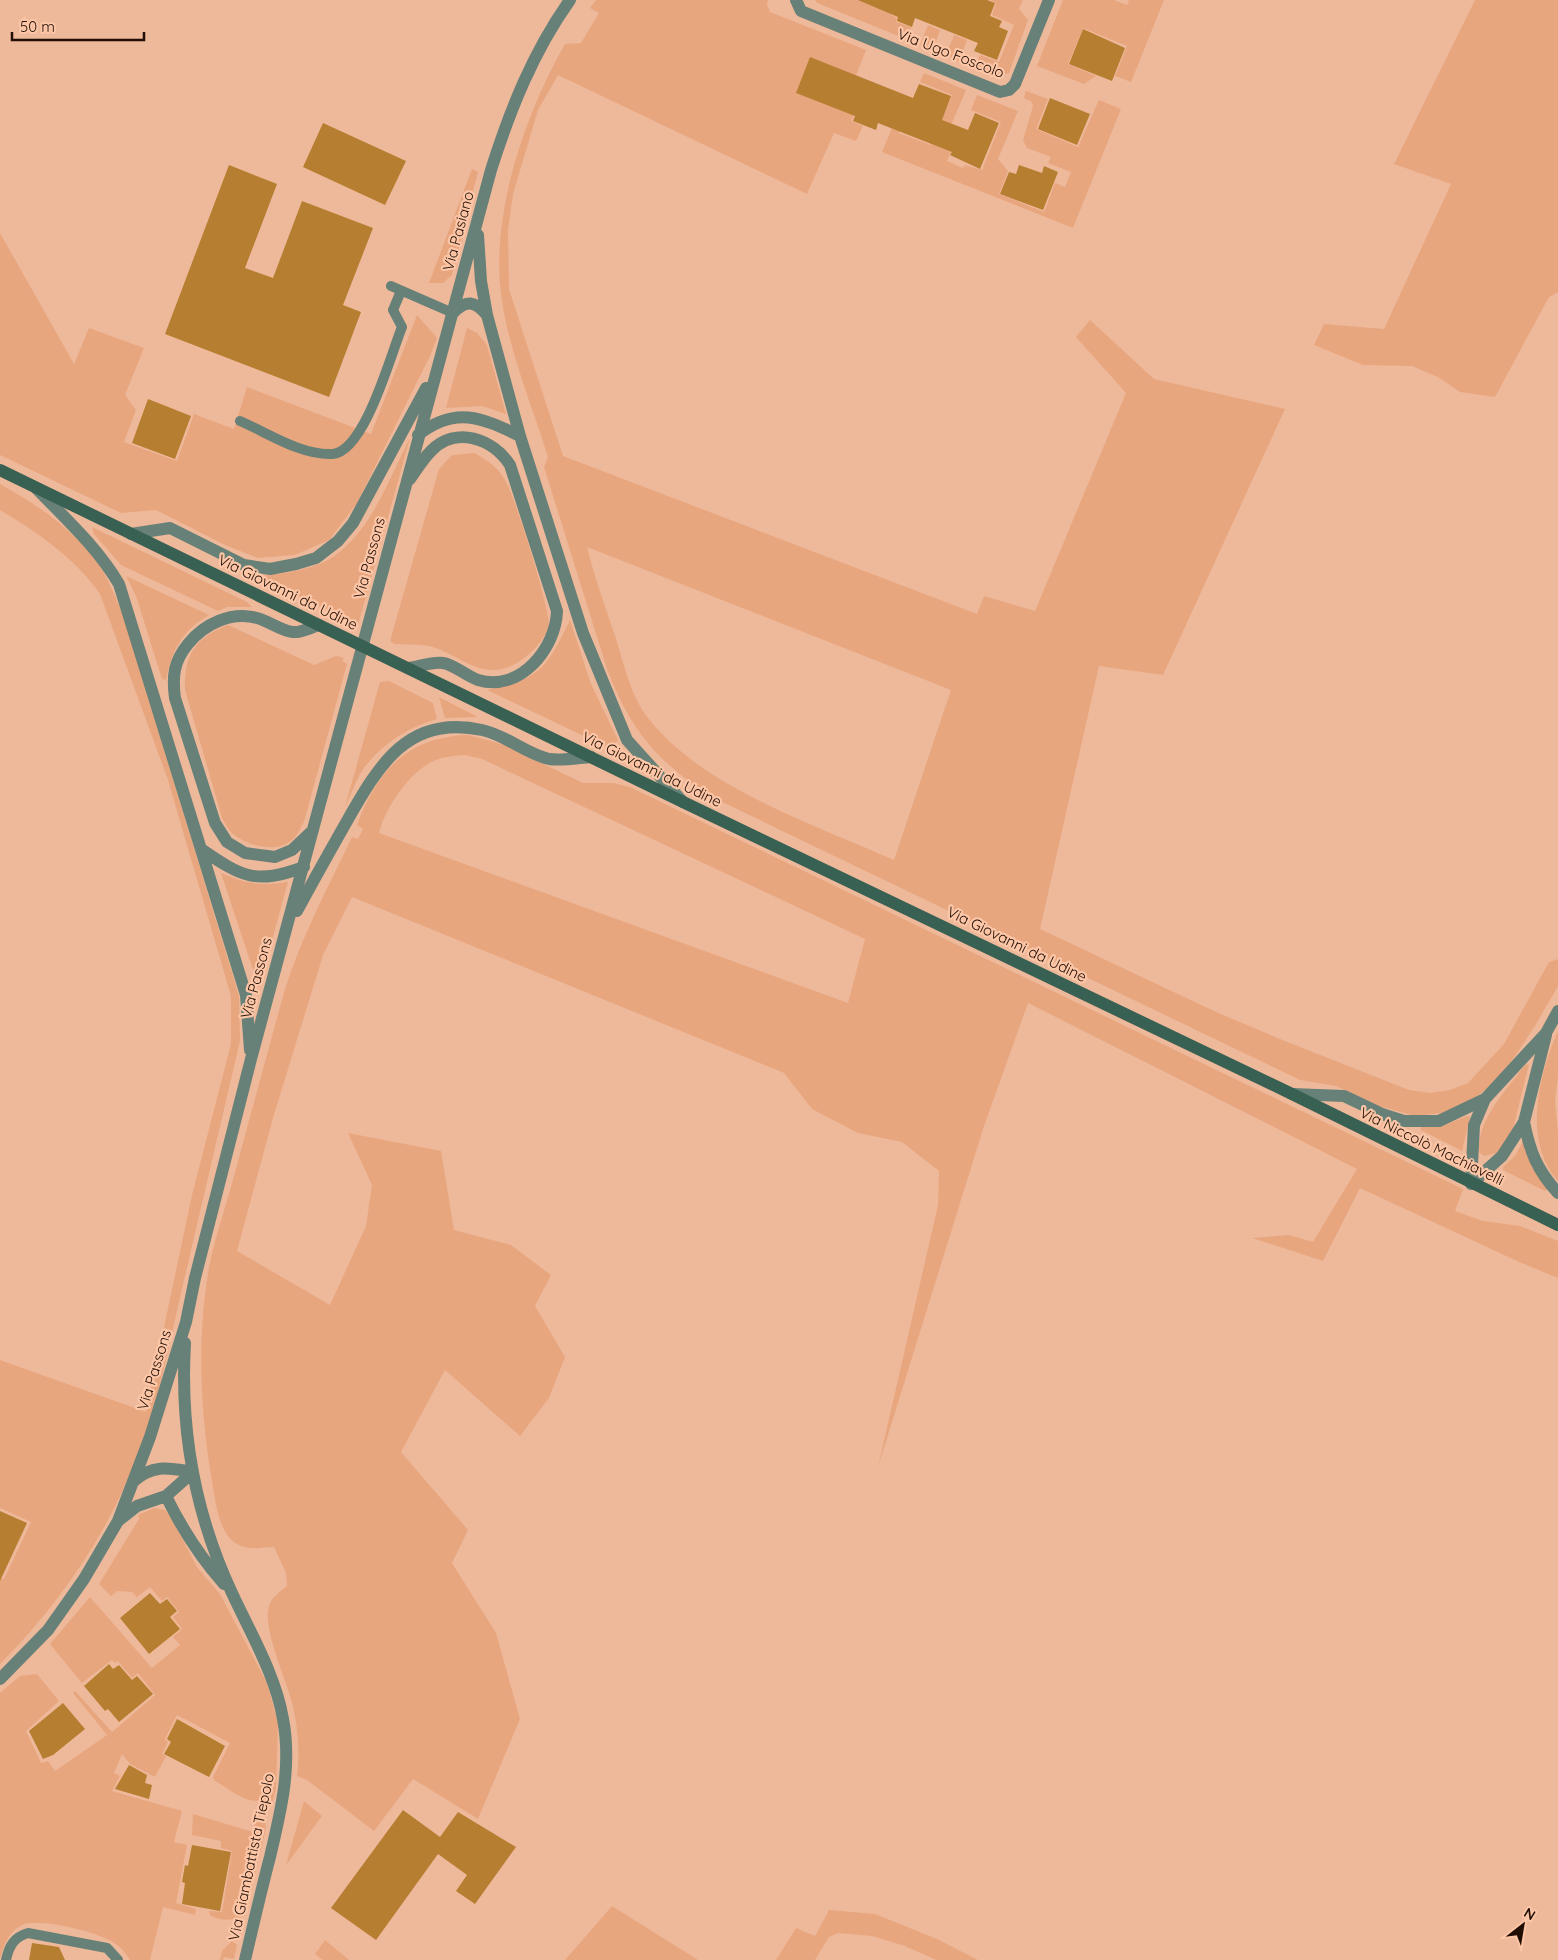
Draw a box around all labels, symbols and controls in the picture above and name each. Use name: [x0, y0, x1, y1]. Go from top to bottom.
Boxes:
scale bar: [12, 10, 145, 42]
text: 50 m: [20, 17, 55, 36]
street label: Via Ugo Foscolo: [895, 24, 1007, 82]
street label: Via Pasiano: [438, 189, 478, 273]
street label: Via Passons: [349, 515, 389, 601]
street label: Via Giovanni da Udine: [215, 550, 361, 634]
street label: Via Giovanni da Udine: [579, 727, 725, 811]
street label: Via Giovanni da Udine: [944, 902, 1090, 986]
street label: Via Passons: [236, 935, 276, 1021]
street label: Via Niccolò Machiavelli: [1357, 1103, 1507, 1189]
street label: Via Passons: [133, 1327, 175, 1413]
street label: Via Giambattista Tiepolo: [224, 1771, 278, 1943]
north arrow: [1498, 1900, 1548, 1950]
text: N: [1521, 1903, 1539, 1924]

